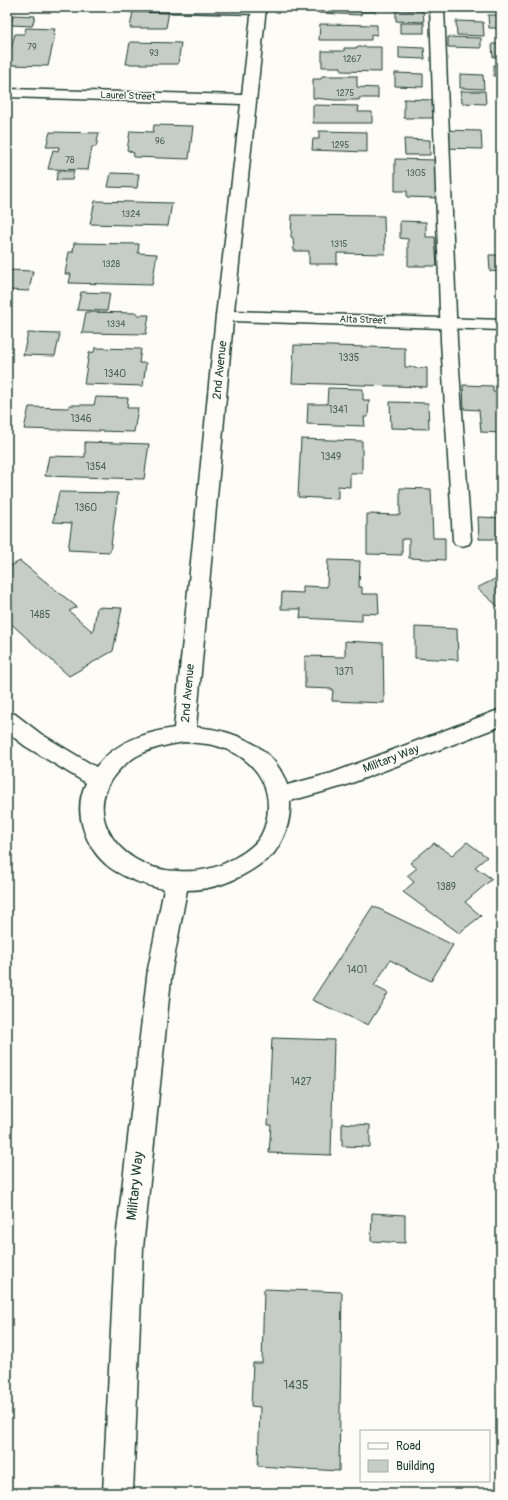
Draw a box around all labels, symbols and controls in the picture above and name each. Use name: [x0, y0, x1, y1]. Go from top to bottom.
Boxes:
house number: 79: [27, 42, 37, 53]
house number: 93: [149, 48, 159, 59]
house number: 1267: [343, 54, 361, 65]
house number: 1275: [336, 88, 354, 99]
street label: Laurel Street: [100, 89, 157, 103]
house number: 96: [155, 136, 165, 147]
house number: 1295: [331, 140, 349, 151]
house number: 78: [65, 155, 75, 166]
house number: 1305: [406, 168, 426, 179]
house number: 1324: [122, 209, 141, 220]
house number: 1315: [331, 239, 348, 250]
house number: 1328: [102, 259, 121, 270]
street label: Alta Street: [339, 313, 388, 327]
house number: 1334: [107, 319, 126, 330]
street label: 2nd Avenue: [209, 340, 231, 400]
house number: 1335: [339, 352, 359, 364]
house number: 1340: [104, 368, 126, 380]
house number: 1341: [328, 404, 348, 416]
house number: 1346: [70, 413, 92, 425]
house number: 1349: [321, 451, 341, 463]
house number: 1354: [86, 461, 107, 473]
house number: 1360: [75, 502, 97, 514]
house number: 1485: [30, 609, 50, 621]
street label: 2nd Avenue: [178, 663, 198, 723]
house number: 1371: [335, 666, 353, 678]
street label: Military Way: [361, 741, 421, 777]
house number: 1389: [436, 881, 456, 893]
house number: 1401: [347, 964, 367, 976]
house number: 1427: [291, 1076, 312, 1088]
street label: Military Way: [123, 1151, 147, 1221]
house number: 1435: [284, 1378, 308, 1393]
legend: [360, 1430, 490, 1482]
text: Road: [396, 1439, 421, 1454]
text: Building: [396, 1459, 435, 1474]

